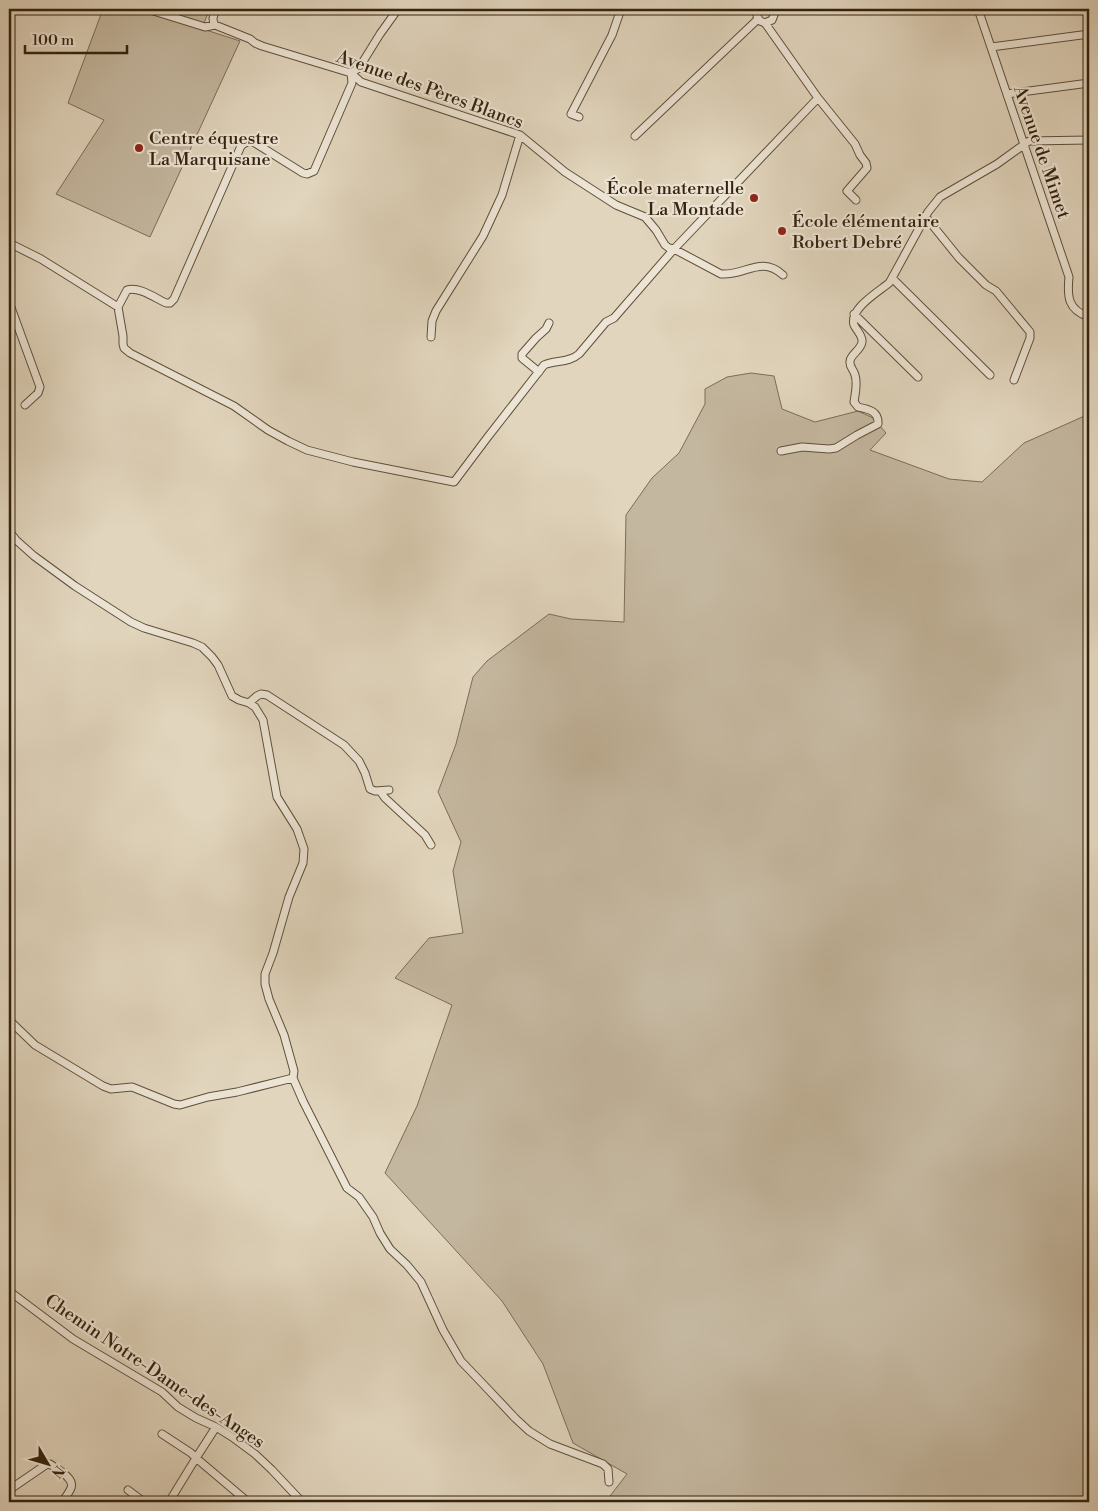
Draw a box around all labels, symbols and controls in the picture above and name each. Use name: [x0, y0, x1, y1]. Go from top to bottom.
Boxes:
scale bar: [25, 22, 128, 54]
text: 100 m: [32, 31, 74, 50]
street label: Avenue des Pères Blancs: [332, 45, 527, 134]
street label: Avenue de Mimet: [1008, 82, 1075, 222]
place label: Centre équestre La Marquisane: [149, 127, 279, 171]
marker: Centre équestre La Marquisane: [133, 142, 145, 154]
place label: École maternelle La Montade: [606, 177, 744, 221]
marker: École maternelle La Montade: [748, 192, 760, 204]
place label: École élémentaire Robert Debré: [792, 210, 939, 254]
marker: École élémentaire Robert Debré: [776, 225, 788, 237]
street label: Chemin Notre-Dame-des-Anges: [40, 1289, 269, 1454]
north arrow: [22, 1438, 72, 1488]
text: N: [47, 1461, 68, 1481]

